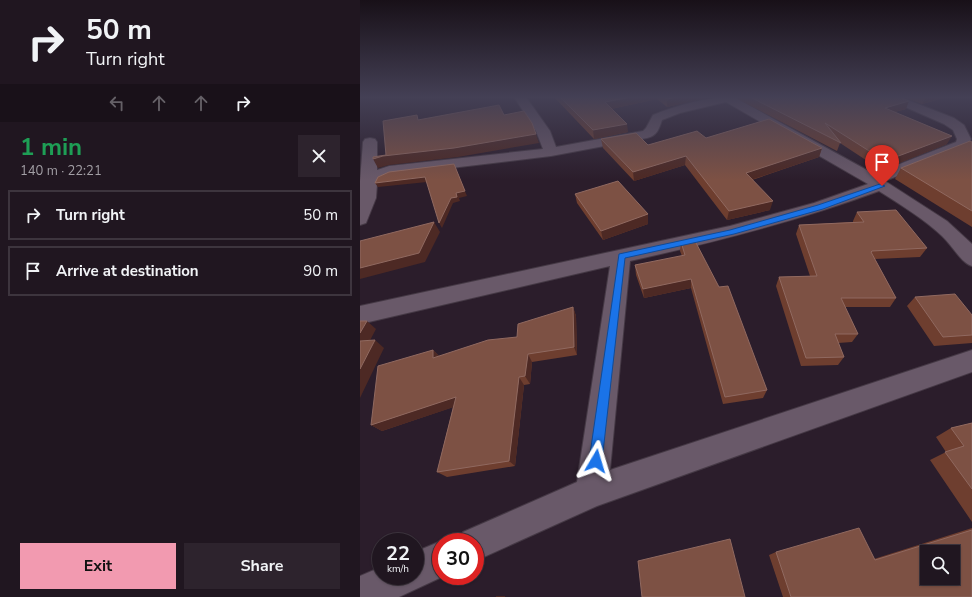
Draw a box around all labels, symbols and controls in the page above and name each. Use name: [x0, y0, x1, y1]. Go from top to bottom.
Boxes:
text: 50 m: [86, 11, 152, 49]
icon: right: [20, 16, 72, 68]
text: Turn right: [86, 47, 165, 71]
icon: left: [106, 92, 128, 114]
icon: ahead: [148, 92, 170, 114]
icon: ahead: [190, 92, 212, 114]
icon: right: [232, 92, 254, 114]
text: 1 min: [20, 131, 82, 163]
button: close: [298, 135, 340, 177]
pin: [865, 145, 899, 186]
icon: arrive: [871, 151, 893, 173]
text: 140 m · 22:21: [20, 162, 102, 180]
icon: right: [22, 204, 44, 226]
text: Turn right: [56, 205, 125, 225]
text: 50 m: [303, 205, 338, 225]
icon: arrive: [22, 260, 44, 282]
text: Arrive at destination: [56, 261, 199, 281]
text: 90 m: [303, 261, 338, 281]
position arrow: [575, 440, 617, 482]
speed limit sign: 30: [432, 533, 484, 585]
text: 22: [386, 540, 410, 567]
button: Exit: [20, 543, 176, 589]
button: Share: [184, 543, 340, 589]
map controls: [920, 545, 960, 585]
button: search: [920, 545, 960, 585]
text: km/h: [387, 562, 409, 576]

